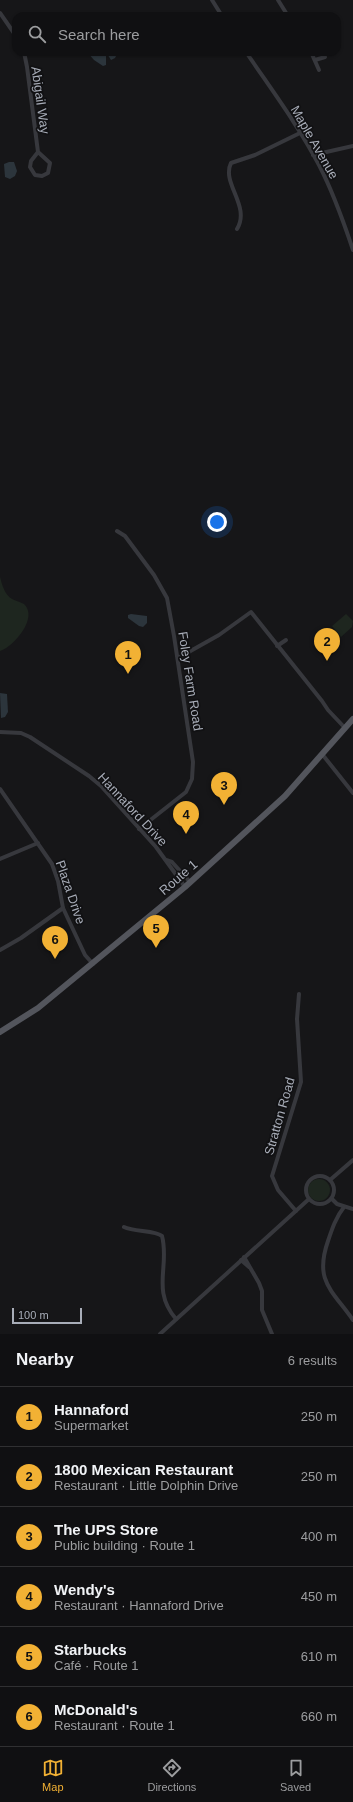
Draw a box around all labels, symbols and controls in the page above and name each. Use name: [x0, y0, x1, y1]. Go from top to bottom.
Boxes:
search box: [12, 12, 341, 56]
icon: search: [26, 23, 48, 45]
text: Search here: [58, 26, 140, 43]
street label: Abigail Way: [28, 65, 53, 135]
street label: Maple Avenue: [288, 103, 342, 182]
your location: [207, 512, 227, 532]
pin: 2: [314, 628, 340, 661]
street label: Foley Farm Road: [175, 630, 206, 732]
pin: 1: [115, 641, 141, 674]
street label: Hannaford Drive: [95, 770, 170, 849]
pin: 3: [211, 772, 237, 805]
pin: 4: [173, 801, 199, 834]
street label: Route 1: [156, 857, 200, 898]
street label: Plaza Drive: [53, 858, 88, 926]
pin: 5: [143, 915, 169, 948]
pin: 6: [42, 926, 68, 959]
street label: Stratton Road: [261, 1076, 298, 1157]
scale bar: [12, 1306, 82, 1325]
text: 100 m: [18, 1309, 49, 1321]
text: Nearby: [16, 1350, 74, 1369]
text: 6 results: [288, 1353, 337, 1368]
text: Hannaford: [54, 1401, 129, 1418]
text: 1: [25, 1409, 33, 1424]
text: 250 m: [301, 1409, 337, 1424]
text: Supermarket: [54, 1418, 128, 1433]
text: 1800 Mexican Restaurant: [54, 1461, 233, 1478]
text: 2: [25, 1469, 33, 1484]
text: 250 m: [301, 1469, 337, 1484]
text: Restaurant · Little Dolphin Drive: [54, 1478, 238, 1493]
text: The UPS Store: [54, 1521, 158, 1538]
text: 3: [25, 1529, 33, 1544]
text: 400 m: [301, 1529, 337, 1544]
text: Public building · Route 1: [54, 1538, 195, 1553]
text: Wendy's: [54, 1581, 115, 1598]
text: 4: [25, 1589, 33, 1604]
text: 450 m: [301, 1589, 337, 1604]
text: Restaurant · Hannaford Drive: [54, 1598, 224, 1613]
text: Starbucks: [54, 1641, 127, 1658]
text: 5: [25, 1649, 33, 1664]
text: 610 m: [301, 1649, 337, 1664]
text: Café · Route 1: [54, 1658, 139, 1673]
text: McDonald's: [54, 1701, 138, 1718]
text: 6: [25, 1709, 33, 1724]
text: 660 m: [301, 1709, 337, 1724]
text: Restaurant · Route 1: [54, 1718, 175, 1733]
tab: Map: [42, 1757, 64, 1793]
tab: Directions: [147, 1757, 196, 1793]
tab: Saved: [280, 1757, 311, 1793]

